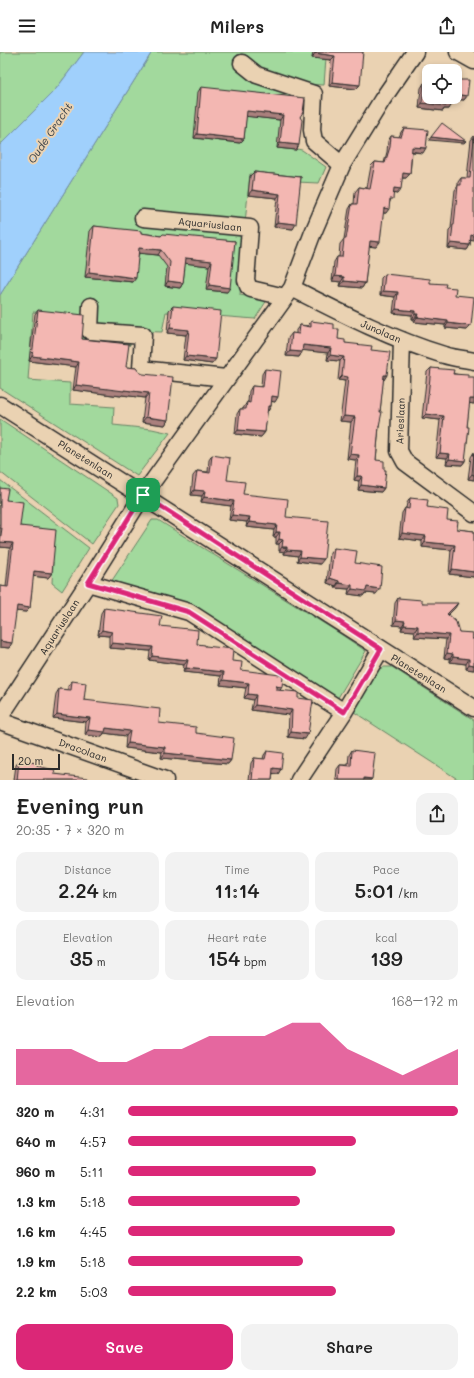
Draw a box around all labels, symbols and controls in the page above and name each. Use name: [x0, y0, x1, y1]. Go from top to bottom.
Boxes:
text: Milers: [210, 14, 264, 38]
icon: menu: [16, 15, 38, 37]
icon: share: [436, 15, 458, 37]
map controls: [422, 64, 462, 104]
button: locate: [422, 64, 462, 104]
water label: Oude Gracht: [24, 99, 75, 166]
street label: Aquariuslaan: [177, 214, 243, 234]
street label: Junolaan: [358, 316, 404, 346]
street label: Arieslaan: [392, 397, 408, 445]
street label: Planetenlaan: [55, 436, 117, 482]
pin: [126, 478, 160, 512]
icon: arrive: [132, 484, 154, 506]
street label: Aquariuslaan: [36, 596, 82, 658]
street label: Planetenlaan: [388, 650, 450, 696]
street label: Dracolaan: [57, 735, 109, 765]
scale bar: [12, 752, 60, 771]
text: 20 m: [18, 753, 43, 768]
text: Evening run: [16, 791, 144, 820]
button: share: [416, 793, 458, 835]
text: 20:35 · 7 × 320 m: [16, 821, 124, 838]
text: Distance: [64, 862, 111, 877]
text: Time: [224, 862, 250, 877]
text: Pace: [373, 862, 400, 877]
text: 2.24: [58, 877, 99, 903]
text: 11:14: [214, 877, 260, 903]
text: 5:01: [355, 877, 394, 903]
text: km: [99, 886, 117, 901]
text: /km: [394, 886, 418, 901]
text: Elevation: [63, 930, 112, 945]
text: Heart rate: [207, 930, 267, 945]
text: kcal: [375, 930, 397, 945]
text: 35: [70, 945, 93, 971]
text: 154: [207, 945, 240, 971]
text: 139: [370, 945, 403, 971]
text: m: [93, 954, 106, 969]
text: bpm: [240, 954, 267, 969]
text: Elevation: [16, 992, 74, 1009]
text: 168–172 m: [391, 992, 458, 1009]
text: 320 m: [16, 1103, 54, 1120]
text: 4:31: [80, 1103, 105, 1120]
text: 640 m: [16, 1133, 55, 1150]
text: 4:57: [80, 1133, 106, 1150]
text: 960 m: [16, 1163, 55, 1180]
text: 5:11: [80, 1163, 103, 1180]
text: 1.3 km: [16, 1193, 56, 1210]
text: 5:18: [80, 1193, 105, 1210]
text: 1.6 km: [16, 1223, 56, 1240]
text: 4:45: [80, 1223, 107, 1240]
text: 1.9 km: [16, 1253, 56, 1270]
text: 5:18: [80, 1253, 105, 1270]
text: 2.2 km: [16, 1283, 57, 1300]
text: 5:03: [80, 1283, 107, 1300]
button: Save: [16, 1324, 233, 1370]
button: Share: [241, 1324, 458, 1370]

